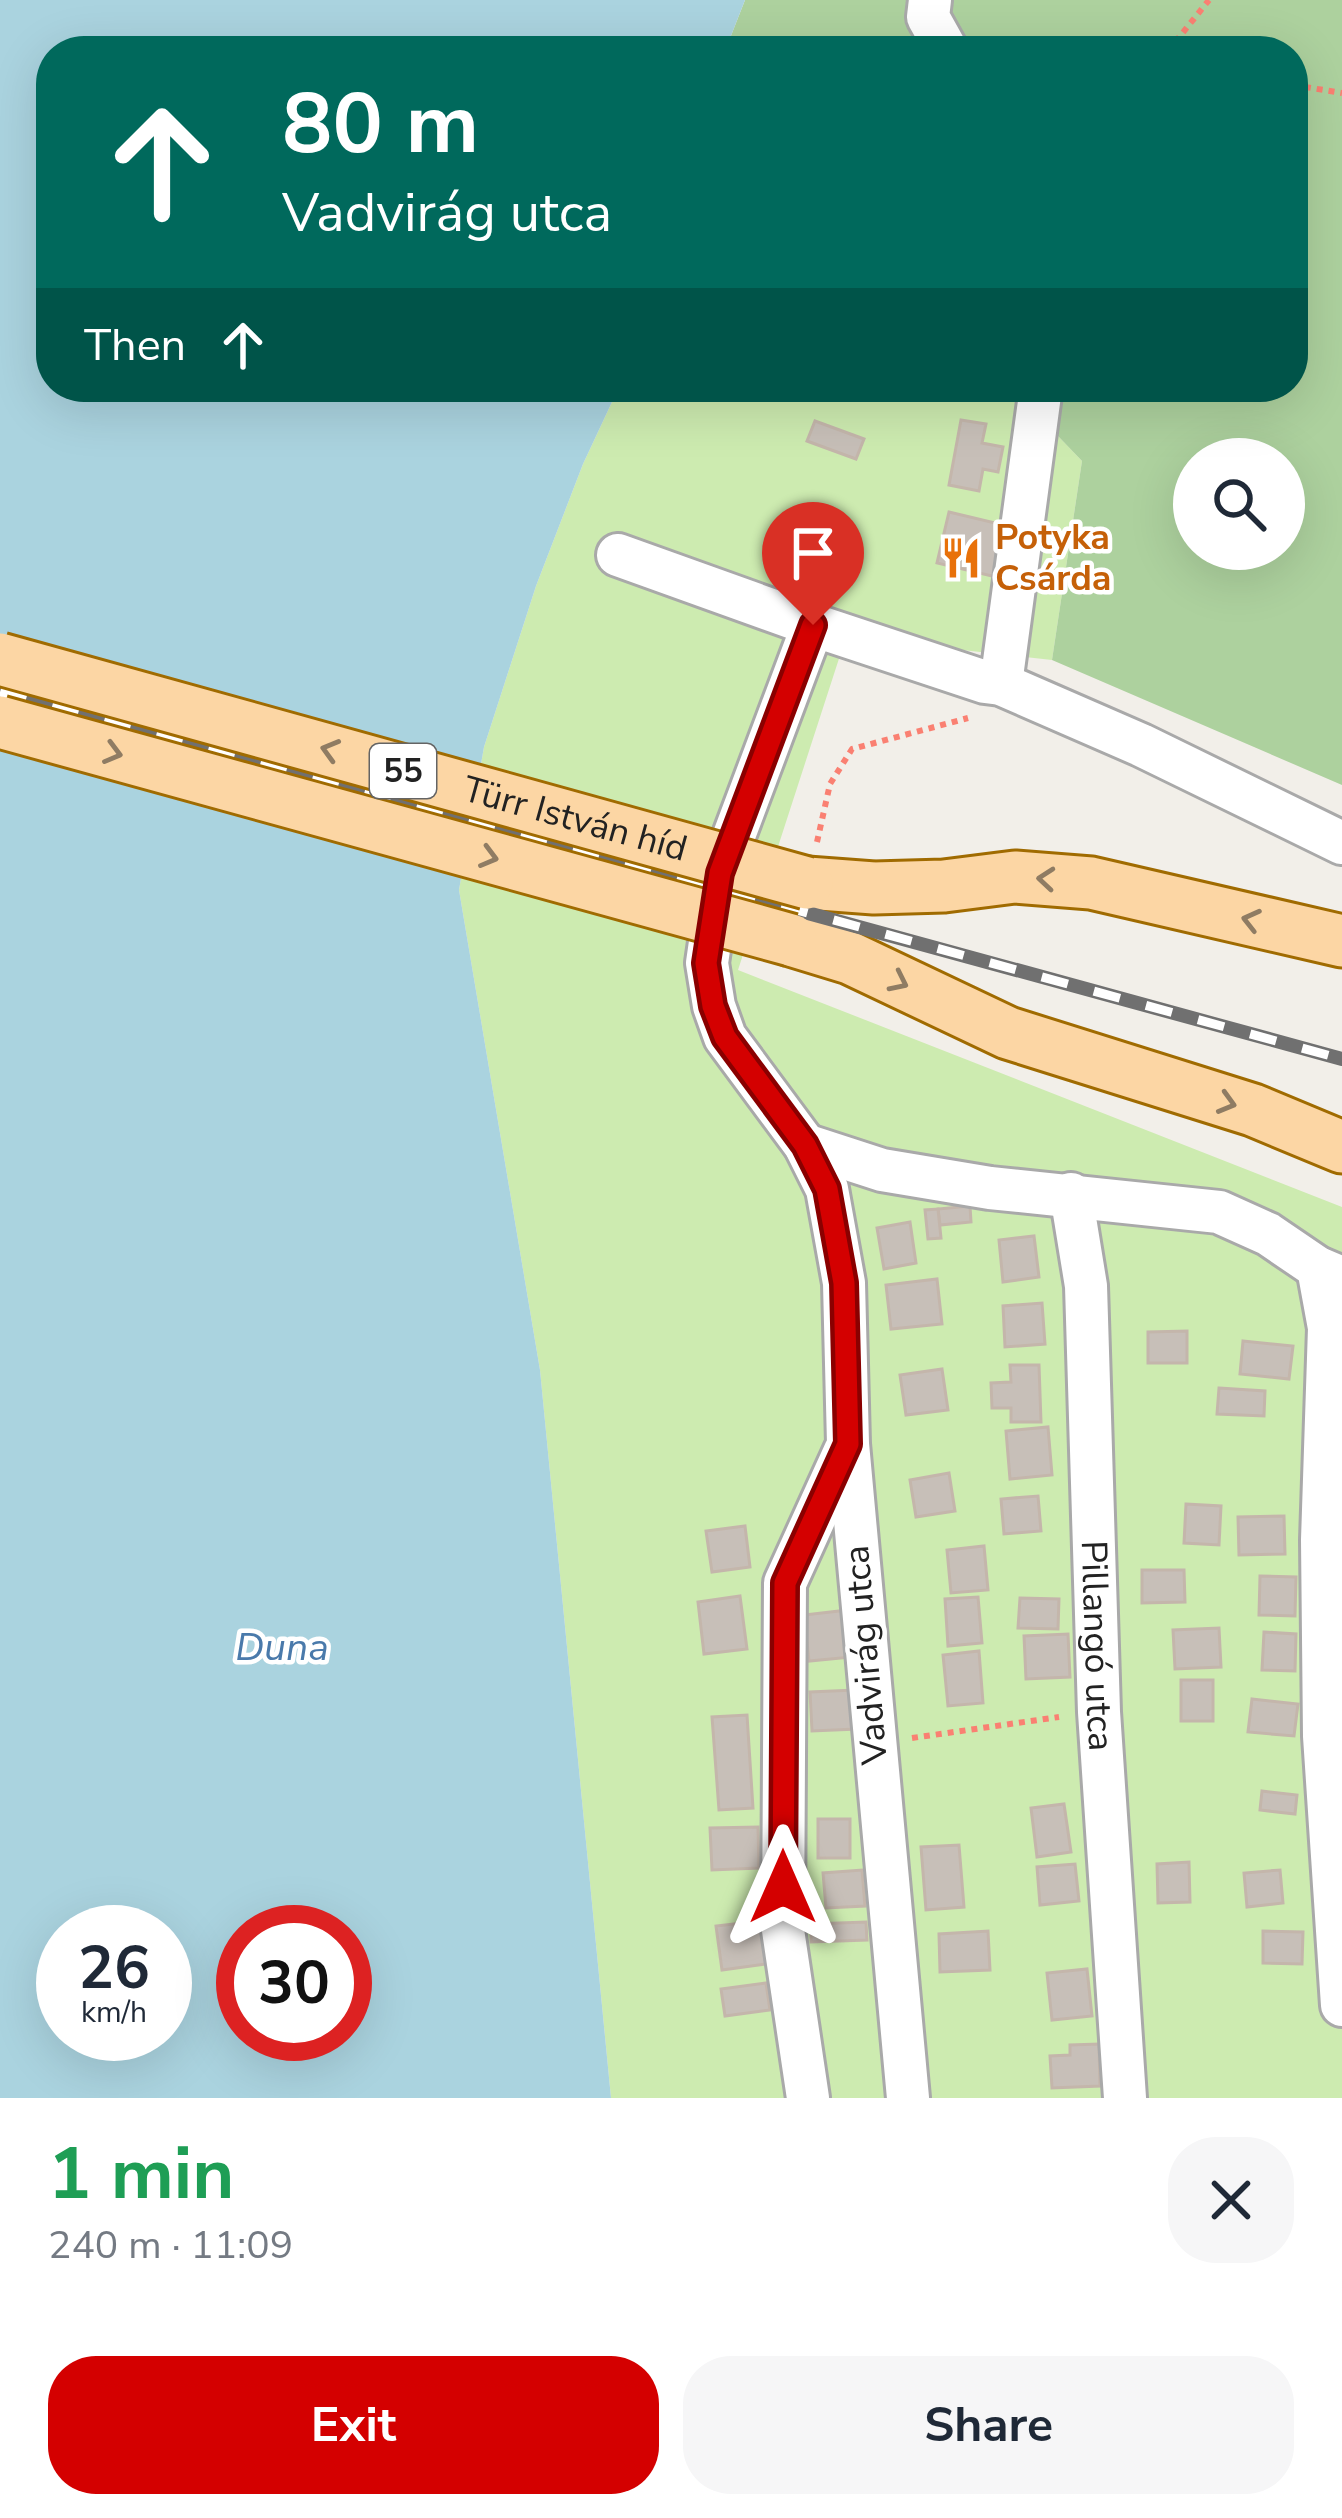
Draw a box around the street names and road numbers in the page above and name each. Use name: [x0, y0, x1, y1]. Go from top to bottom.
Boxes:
road number: 55: [370, 744, 436, 798]
street label: Türr István híd: [458, 764, 693, 873]
street label: Pillangó utca: [1069, 1540, 1126, 1752]
street label: Vadvirág utca: [832, 1543, 900, 1768]

